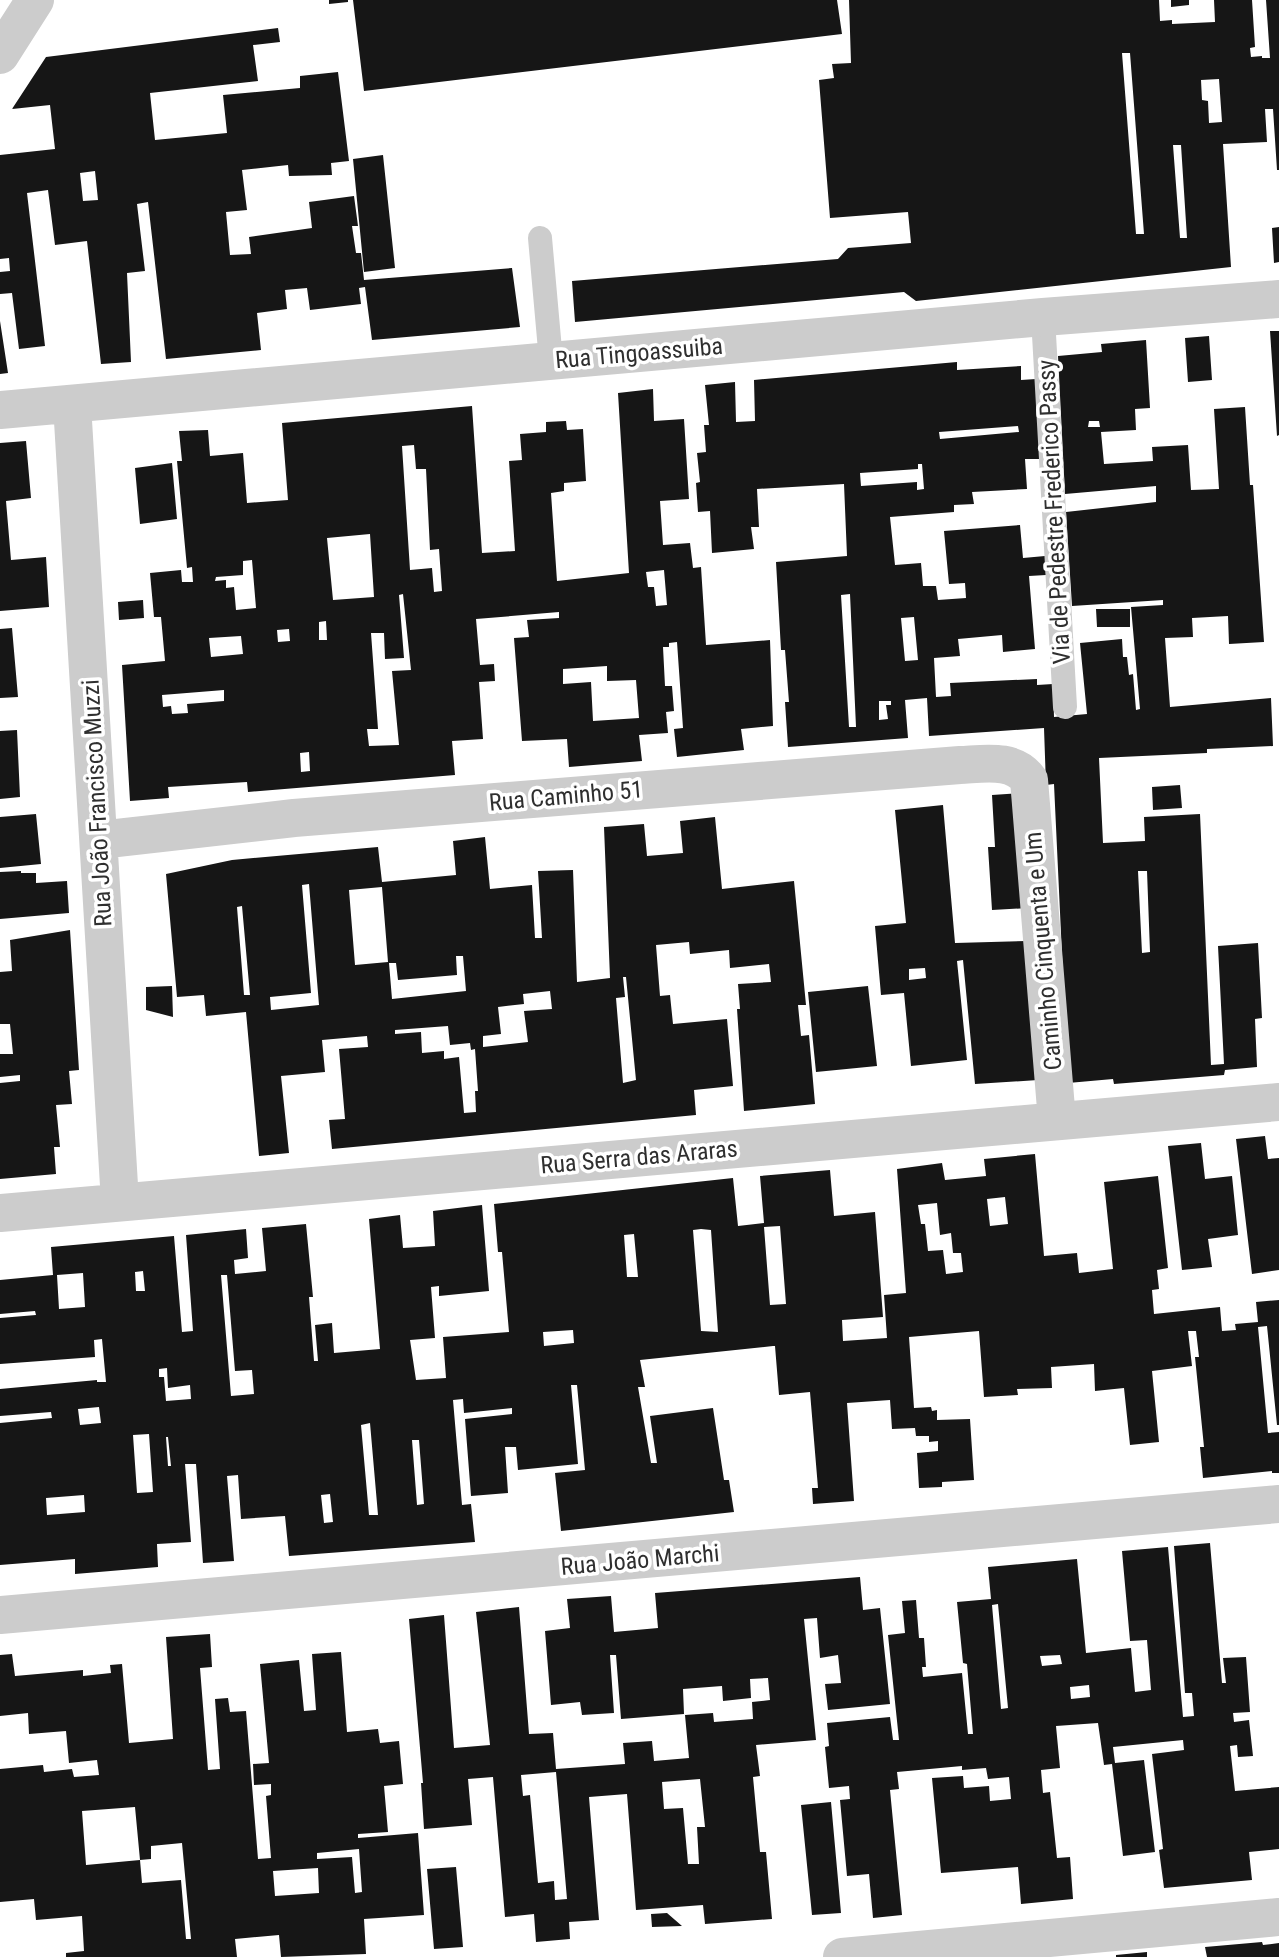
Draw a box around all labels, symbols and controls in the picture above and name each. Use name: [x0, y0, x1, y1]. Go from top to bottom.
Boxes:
street label: Rua Tingoassuiba: [554, 332, 724, 374]
street label: Via de Pedestre Frederico Passy: [1032, 359, 1076, 665]
street label: Rua João Francisco Muzzi: [77, 679, 117, 927]
street label: Rua Caminho 51: [488, 775, 644, 817]
street label: Caminho Cinquenta e Um: [1019, 831, 1067, 1071]
street label: Rua Serra das Araras: [539, 1134, 739, 1180]
street label: Rua João Marchi: [560, 1539, 720, 1581]

